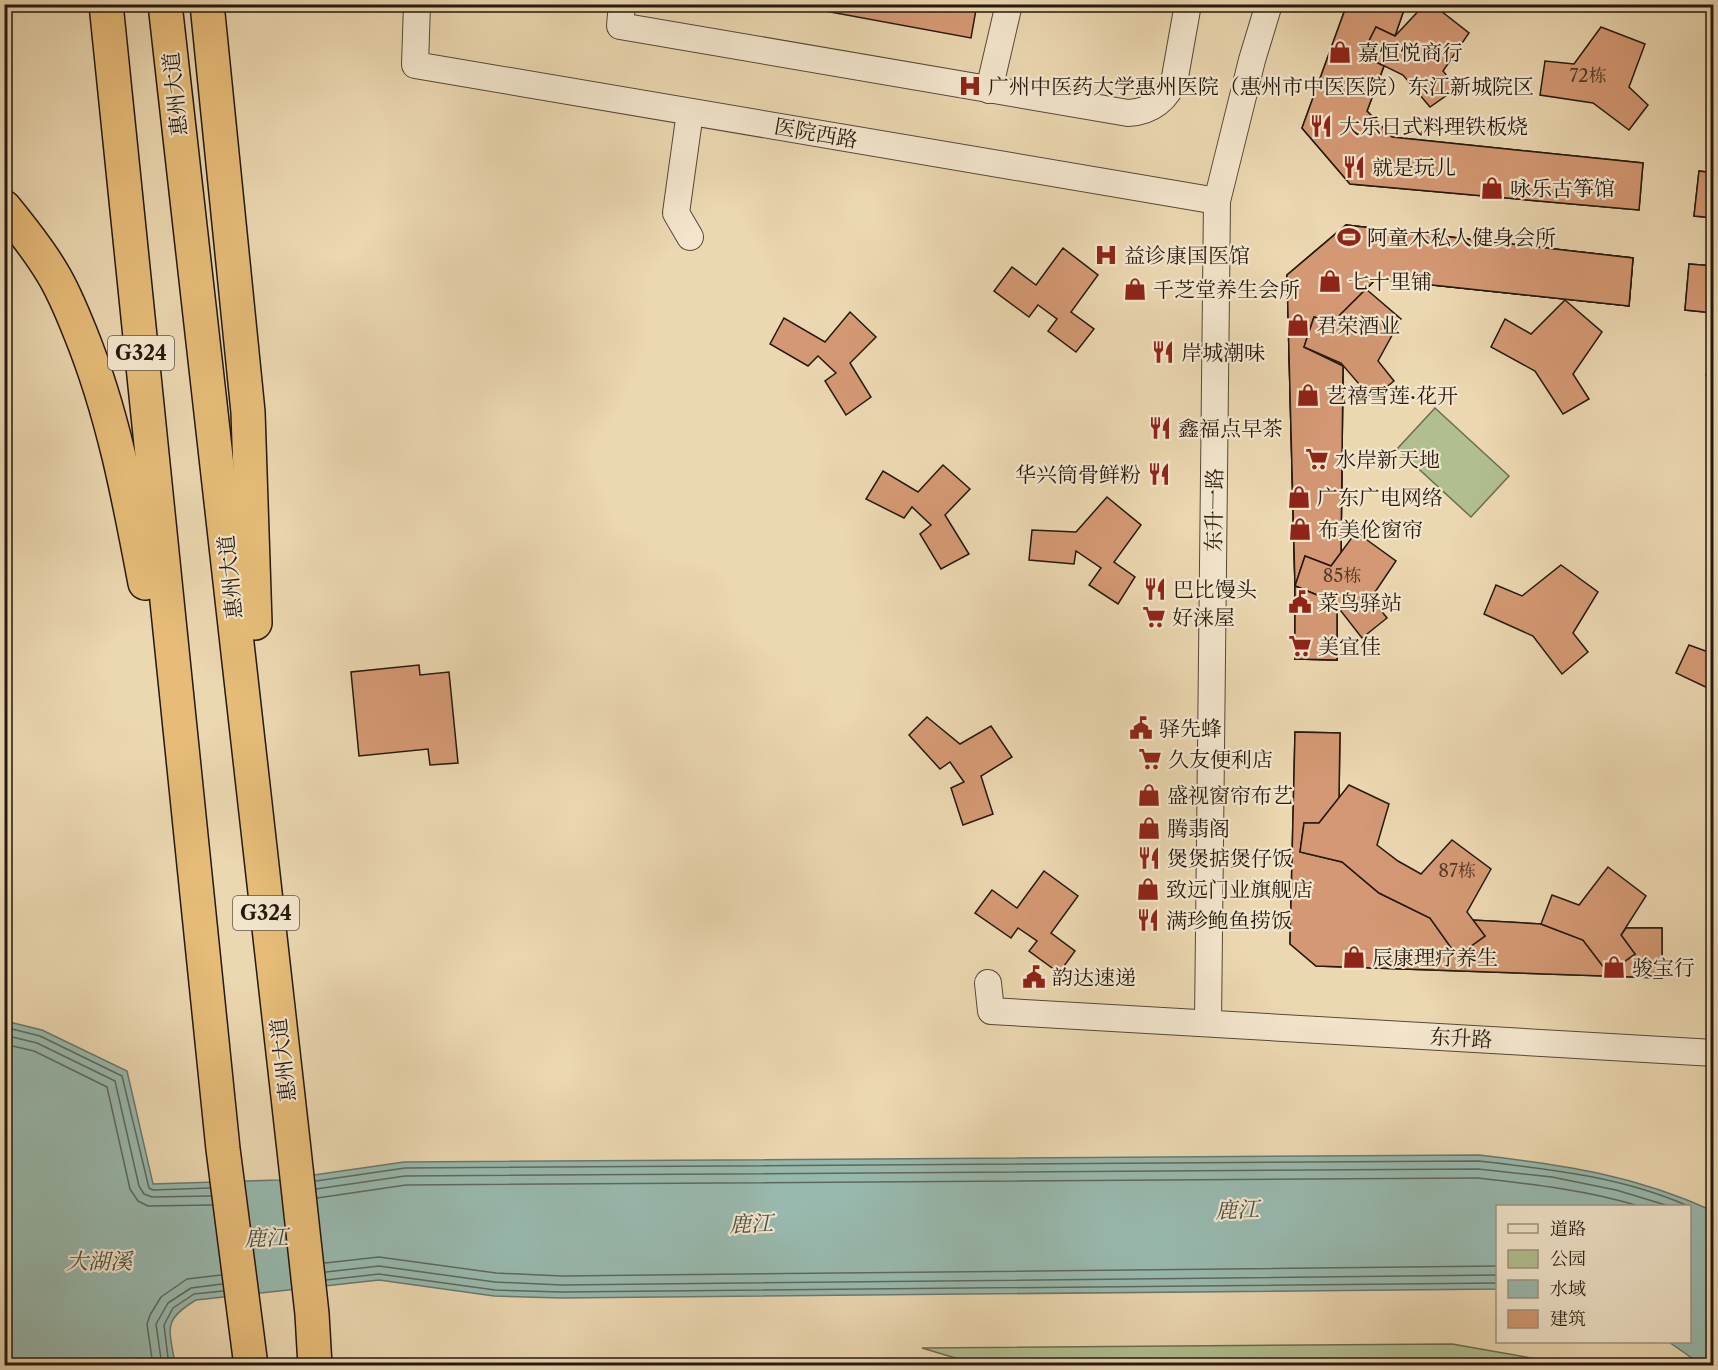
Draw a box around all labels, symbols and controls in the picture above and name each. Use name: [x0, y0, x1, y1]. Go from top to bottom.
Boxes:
shop icon: 嘉恒悦商行: [1327, 39, 1353, 65]
place label: 嘉恒悦商行: [1358, 40, 1463, 65]
street label: 惠州大道: [158, 51, 192, 137]
house number: 72栋: [1569, 65, 1607, 87]
hospital icon: 广州中医药大学惠州医院（惠州市中医医院）东江新城院区: [957, 73, 983, 99]
place label: 广州中医药大学惠州医院（惠州市中医医院）东江新城院区: [988, 74, 1534, 99]
street label: 医院西路: [772, 113, 860, 153]
restaurant icon: 大乐日式料理铁板烧: [1308, 113, 1334, 139]
place label: 大乐日式料理铁板烧: [1339, 114, 1528, 139]
restaurant icon: 就是玩儿: [1341, 154, 1367, 180]
place label: 就是玩儿: [1372, 155, 1456, 180]
shop icon: 咏乐古筝馆: [1479, 175, 1505, 201]
place label: 咏乐古筝馆: [1510, 176, 1615, 201]
sports icon: 阿童木私人健身会所: [1336, 224, 1362, 250]
place label: 阿童木私人健身会所: [1367, 225, 1556, 250]
hospital icon: 益诊康国医馆: [1093, 242, 1119, 268]
place label: 益诊康国医馆: [1124, 243, 1250, 268]
shop icon: 七十里铺: [1317, 268, 1343, 294]
place label: 七十里铺: [1348, 269, 1432, 294]
shop icon: 千芝堂养生会所: [1122, 276, 1148, 302]
place label: 千芝堂养生会所: [1153, 277, 1300, 302]
shop icon: 君荣酒业: [1285, 312, 1311, 338]
place label: 君荣酒业: [1316, 313, 1400, 338]
road number: G324: [108, 336, 174, 370]
restaurant icon: 岸城潮味: [1150, 339, 1176, 365]
place label: 岸城潮味: [1181, 340, 1265, 365]
shop icon: 艺禧雪莲·花开: [1295, 382, 1321, 408]
place label: 艺禧雪莲·花开: [1326, 383, 1458, 408]
restaurant icon: 鑫福点早茶: [1147, 415, 1173, 441]
place label: 鑫福点早茶: [1178, 416, 1283, 441]
supermarket icon: 水岸新天地: [1304, 446, 1330, 472]
place label: 水岸新天地: [1335, 447, 1440, 472]
restaurant icon: 华兴筒骨鲜粉: [1146, 461, 1172, 487]
place label: 华兴筒骨鲜粉: [1015, 462, 1141, 487]
street label: 东升一路: [1201, 468, 1227, 552]
shop icon: 广东广电网络: [1286, 484, 1312, 510]
place label: 广东广电网络: [1317, 485, 1443, 510]
shop icon: 布美伦窗帘: [1287, 516, 1313, 542]
place label: 布美伦窗帘: [1318, 517, 1423, 542]
street label: 惠州大道: [213, 534, 247, 620]
house number: 85栋: [1323, 565, 1361, 587]
restaurant icon: 巴比馒头: [1142, 576, 1168, 602]
place label: 巴比馒头: [1173, 577, 1257, 602]
public building icon: 菜鸟驿站: [1287, 589, 1313, 615]
place label: 菜鸟驿站: [1318, 590, 1402, 615]
supermarket icon: 好涞屋: [1141, 604, 1167, 630]
place label: 好涞屋: [1172, 605, 1235, 630]
supermarket icon: 美宜佳: [1287, 633, 1313, 659]
place label: 美宜佳: [1318, 634, 1381, 659]
public building icon: 驿先蜂: [1128, 715, 1154, 741]
place label: 驿先蜂: [1159, 716, 1222, 741]
supermarket icon: 久友便利店: [1137, 746, 1163, 772]
place label: 久友便利店: [1168, 747, 1273, 772]
shop icon: 盛视窗帘布艺: [1136, 782, 1162, 808]
place label: 盛视窗帘布艺: [1167, 783, 1293, 808]
shop icon: 腾翡阁: [1136, 815, 1162, 841]
place label: 腾翡阁: [1167, 816, 1230, 841]
restaurant icon: 煲煲掂煲仔饭: [1136, 845, 1162, 871]
place label: 煲煲掂煲仔饭: [1167, 846, 1293, 871]
house number: 87栋: [1438, 860, 1476, 882]
shop icon: 致远门业旗舰店: [1135, 876, 1161, 902]
place label: 致远门业旗舰店: [1166, 877, 1313, 902]
road number: G324: [233, 896, 299, 930]
restaurant icon: 满珍鲍鱼捞饭: [1135, 907, 1161, 933]
place label: 满珍鲍鱼捞饭: [1166, 908, 1292, 933]
shop icon: 辰康理疗养生: [1341, 944, 1367, 970]
place label: 辰康理疗养生: [1372, 945, 1498, 970]
shop icon: 骏宝行: [1601, 954, 1627, 980]
place label: 骏宝行: [1632, 955, 1695, 980]
public building icon: 韵达速递: [1021, 964, 1047, 990]
place label: 韵达速递: [1052, 965, 1136, 990]
street label: 惠州大道: [265, 1017, 301, 1103]
street label: 东升路: [1429, 1024, 1493, 1052]
water label: 鹿江: [1215, 1196, 1262, 1224]
legend: [1496, 1205, 1691, 1343]
water label: 鹿江: [729, 1210, 776, 1238]
text: 道路: [1550, 1218, 1586, 1240]
water label: 鹿江: [244, 1224, 291, 1252]
water label: 大湖溪: [66, 1248, 134, 1275]
text: 公园: [1550, 1248, 1586, 1270]
text: 水域: [1550, 1278, 1586, 1300]
text: 建筑: [1550, 1308, 1586, 1330]

